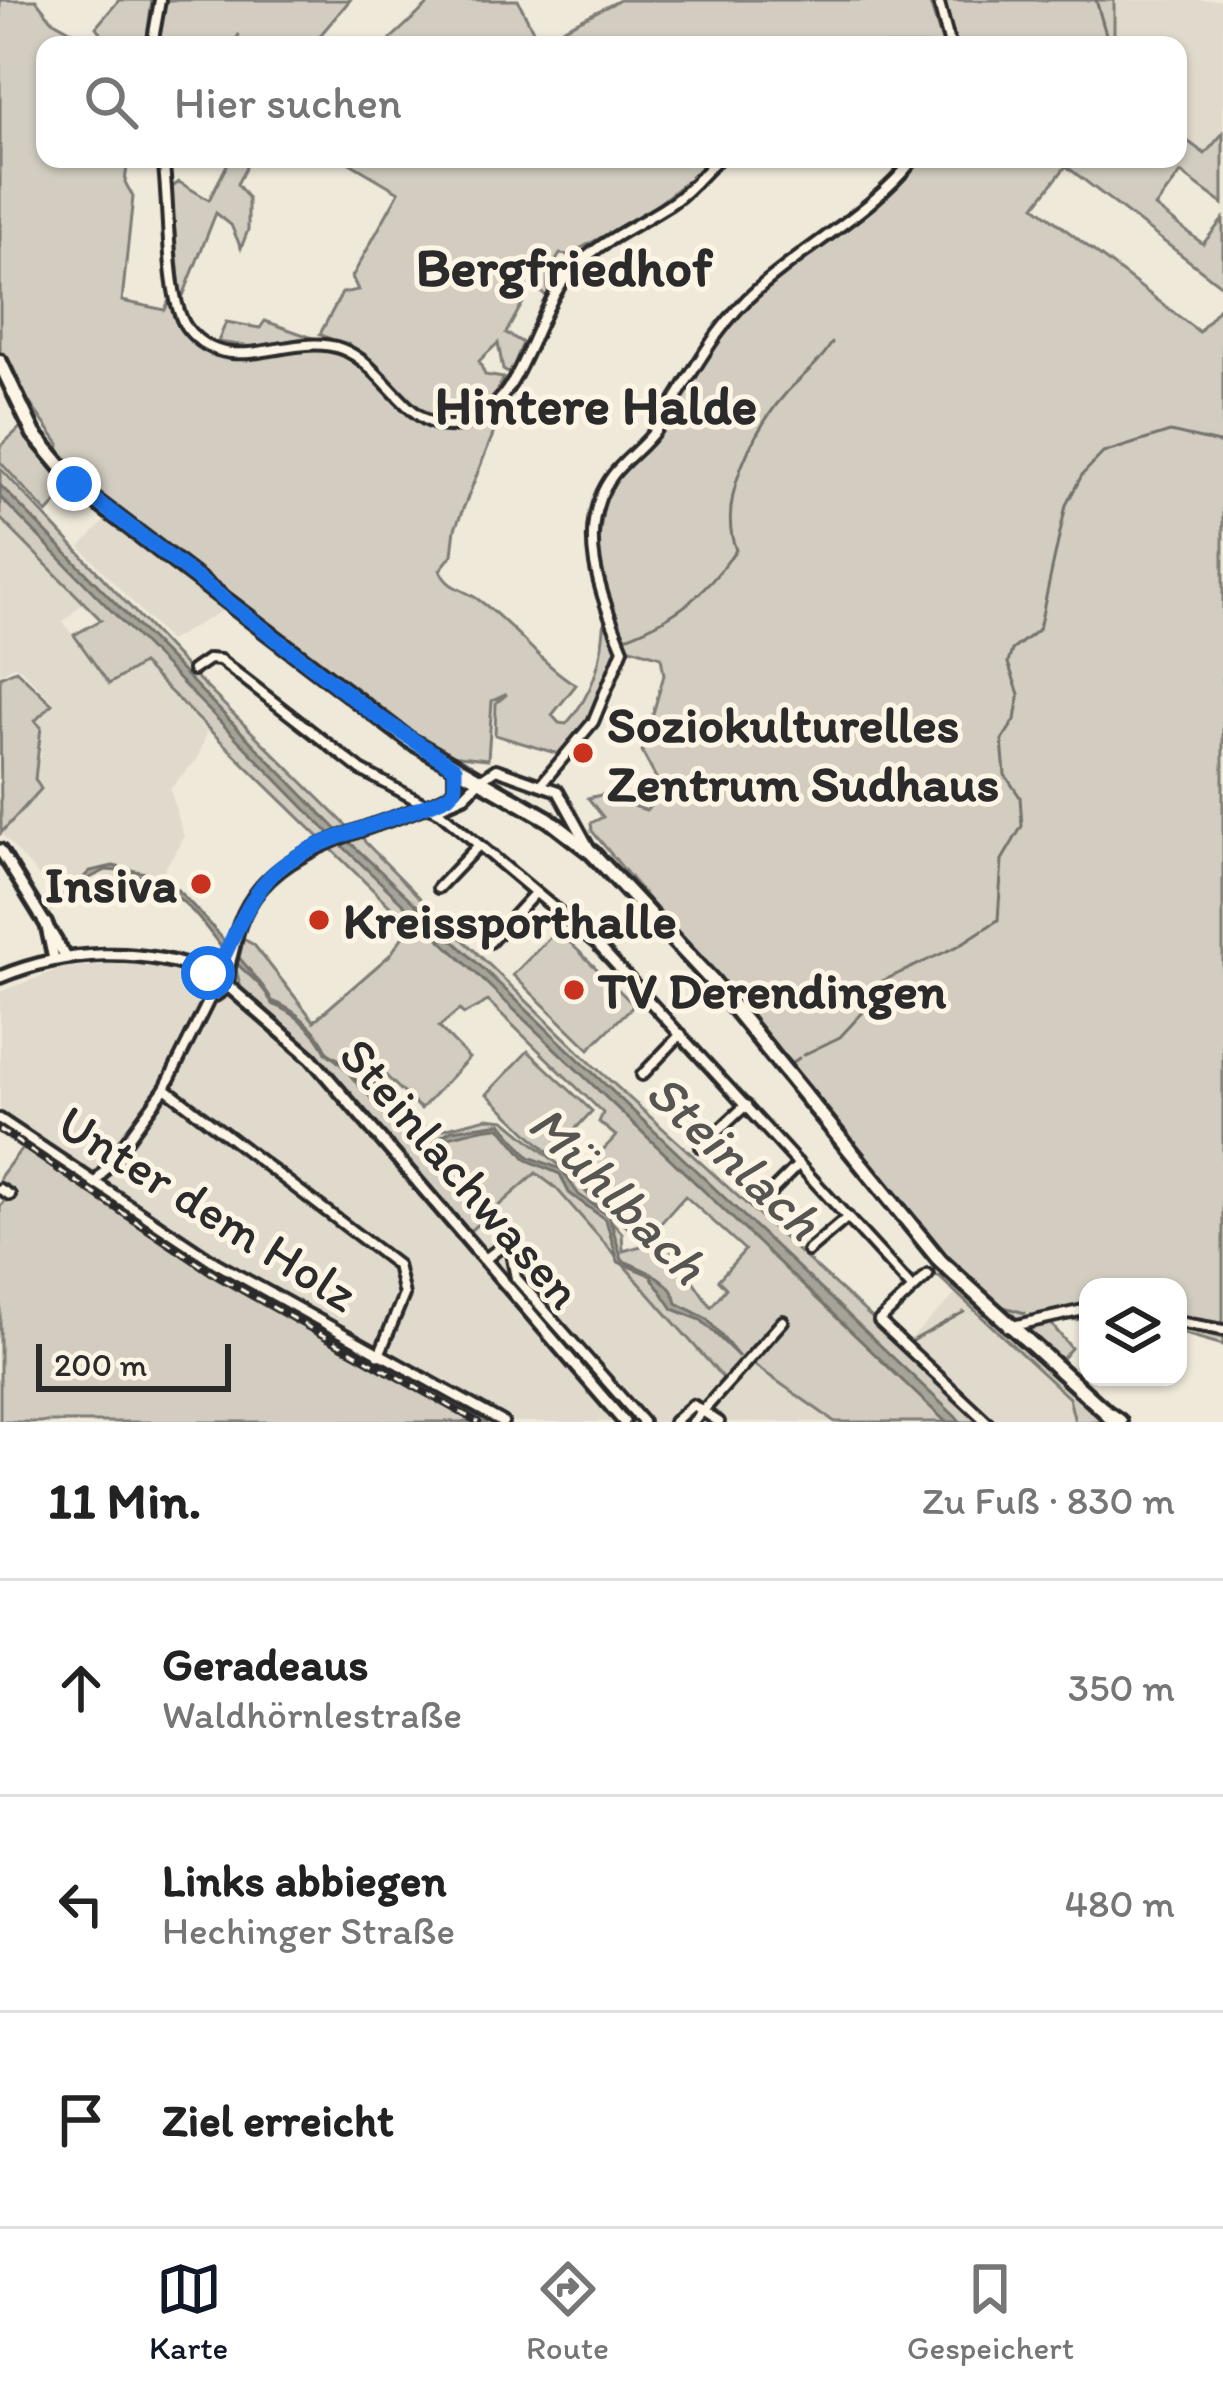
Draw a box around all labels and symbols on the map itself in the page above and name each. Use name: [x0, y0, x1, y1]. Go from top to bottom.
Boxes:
district label: Bergfriedhof: [416, 235, 714, 300]
district label: Hintere Halde: [435, 373, 757, 438]
route end: [47, 457, 101, 511]
place label: Soziokulturelles Zentrum Sudhaus: [607, 694, 999, 814]
marker: Soziokulturelles Zentrum Sudhaus: [570, 740, 596, 766]
place label: Insiva: [45, 854, 177, 915]
marker: Insiva: [188, 871, 214, 897]
place label: Kreissporthalle: [343, 890, 677, 951]
marker: Kreissporthalle: [306, 907, 332, 933]
route start: [181, 946, 235, 1000]
place label: TV Derendingen: [597, 960, 947, 1021]
marker: TV Derendingen: [561, 977, 587, 1003]
street label: Steinlachwasen: [327, 1025, 595, 1321]
water label: Steinlach: [633, 1059, 835, 1253]
water label: Mühlbach: [515, 1091, 721, 1297]
street label: Unter dem Holz: [47, 1092, 369, 1324]
scale bar: [36, 1338, 231, 1391]

